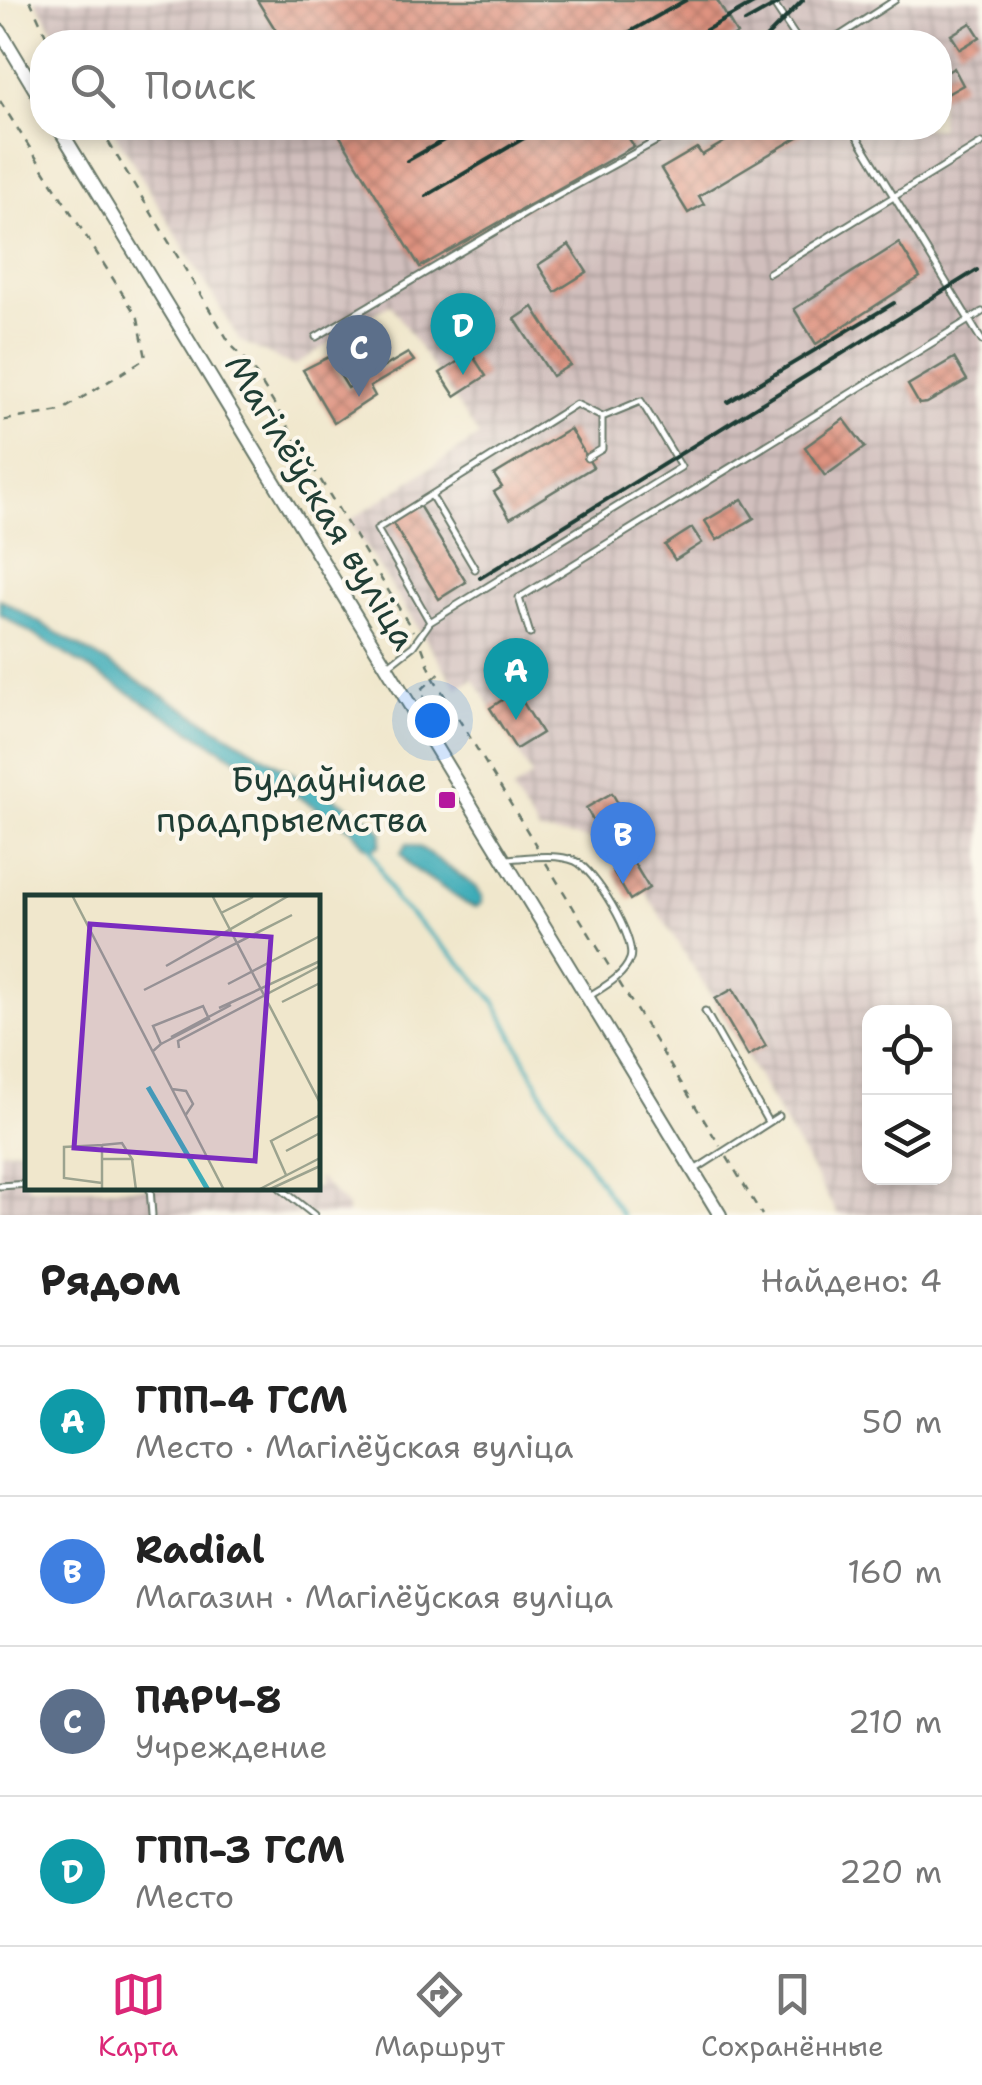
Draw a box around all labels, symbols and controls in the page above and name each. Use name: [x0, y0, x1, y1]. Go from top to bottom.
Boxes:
search box: [30, 30, 952, 140]
icon: search: [65, 58, 120, 113]
text: Поиск: [145, 60, 256, 111]
pin: D: [430, 292, 496, 375]
pin: C: [326, 314, 392, 397]
street label: Магілёўская вуліца: [214, 345, 429, 659]
pin: A: [484, 638, 548, 720]
your location: [407, 695, 458, 746]
place label: Будаўнічае прадпрыемства: [156, 756, 427, 843]
marker: Будаўнічае прадпрыемства: [436, 789, 458, 811]
pin: B: [590, 802, 656, 884]
inset map: [25, 895, 320, 1190]
map controls: [862, 1005, 952, 1185]
button: locate: [862, 1005, 952, 1095]
button: layers: [862, 1095, 952, 1185]
text: Рядом: [40, 1252, 181, 1308]
text: Найдено: 4: [761, 1259, 942, 1302]
text: ГПП-4 ГСМ: [135, 1374, 348, 1425]
text: A: [60, 1400, 85, 1443]
text: 50 m: [862, 1400, 942, 1443]
text: Место · Магілёўская вуліца: [135, 1425, 573, 1468]
text: Radial: [135, 1524, 265, 1575]
text: B: [63, 1550, 82, 1593]
text: 160 m: [847, 1550, 942, 1593]
text: Магазин · Магілёўская вуліца: [135, 1575, 613, 1618]
text: ПАРЧ-8: [135, 1674, 282, 1725]
text: C: [63, 1700, 82, 1743]
text: 210 m: [848, 1700, 942, 1743]
text: Учреждение: [135, 1725, 327, 1768]
text: ГПП-3 ГСМ: [135, 1824, 346, 1875]
text: D: [61, 1850, 84, 1893]
text: 220 m: [839, 1850, 942, 1893]
text: Место: [135, 1875, 234, 1918]
tab: Карта: [98, 1967, 178, 2065]
tab: Маршрут: [374, 1967, 505, 2065]
tab: Сохранённые: [701, 1967, 884, 2065]

